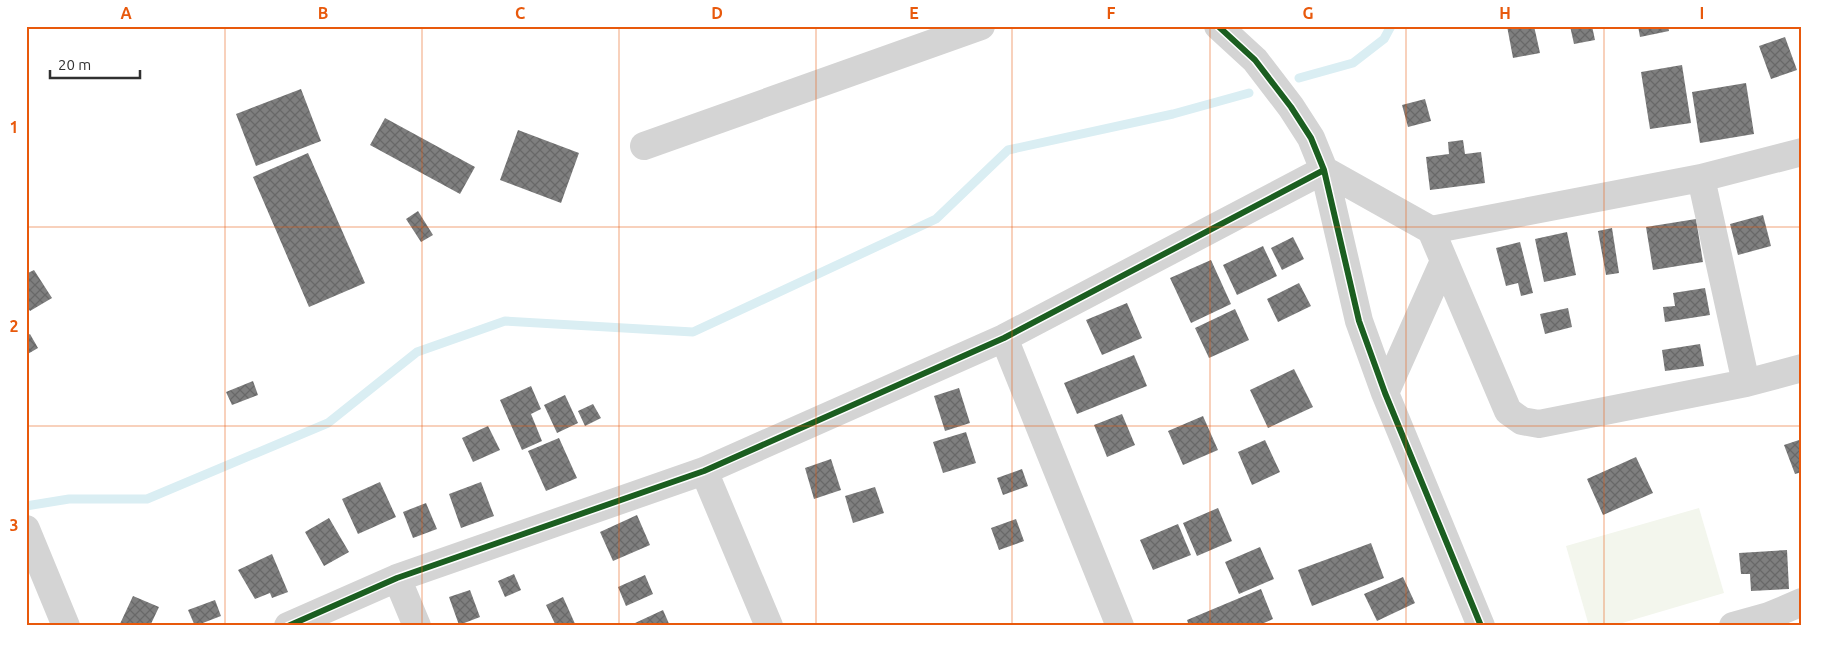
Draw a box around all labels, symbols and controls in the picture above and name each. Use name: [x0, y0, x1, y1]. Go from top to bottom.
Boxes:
text: A: [120, 4, 132, 22]
text: B: [318, 4, 328, 22]
text: C: [515, 4, 525, 22]
text: D: [711, 4, 723, 22]
text: E: [909, 4, 919, 22]
text: F: [1107, 4, 1116, 22]
text: G: [1302, 4, 1314, 22]
text: H: [1499, 4, 1511, 22]
text: I: [1700, 4, 1704, 22]
scale bar: [50, 48, 140, 80]
text: 20 m: [58, 56, 91, 73]
text: 1: [9, 118, 19, 136]
text: 2: [9, 317, 19, 335]
text: 3: [9, 516, 19, 534]

